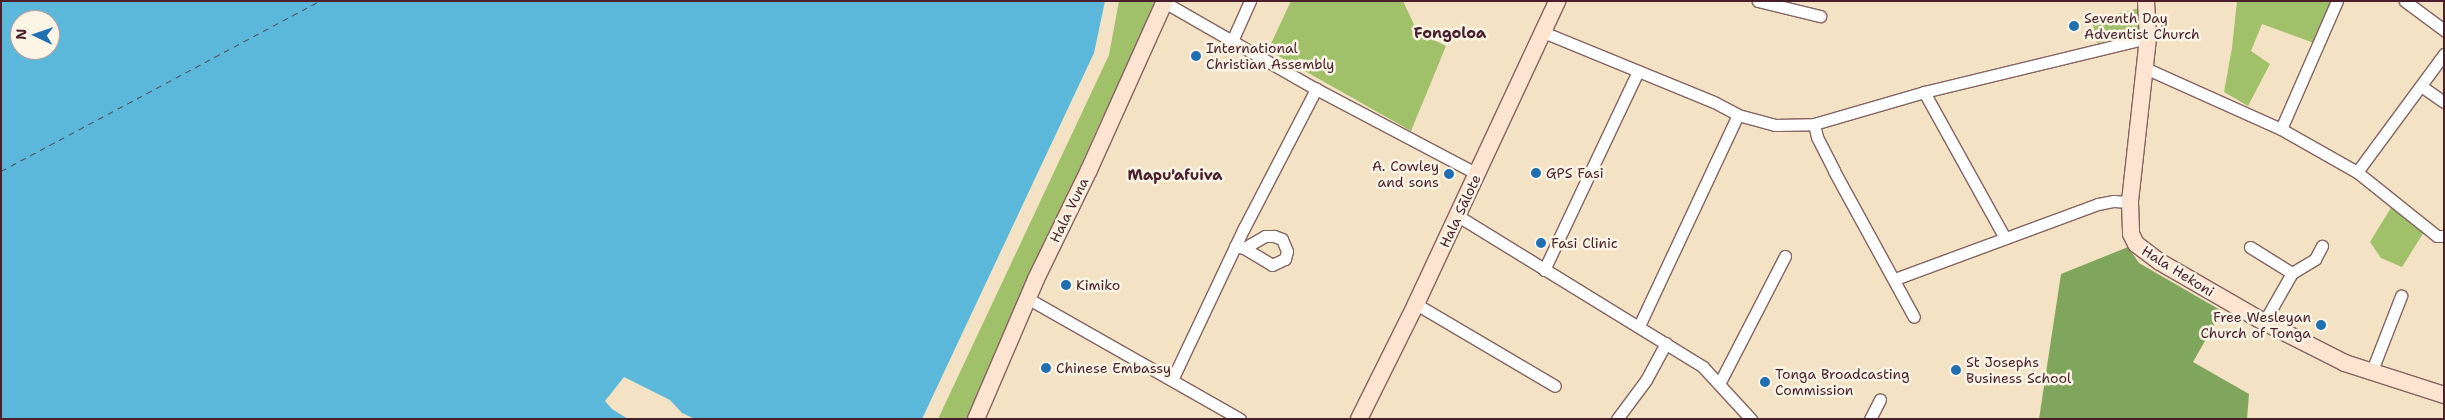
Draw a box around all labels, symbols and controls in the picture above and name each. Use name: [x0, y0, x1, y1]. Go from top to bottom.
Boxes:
north arrow: [10, 10, 60, 60]
place label: Seventh Day Adventist Church: [2084, 10, 2200, 42]
marker: Seventh Day Adventist Church: [2068, 20, 2080, 32]
district label: Fongoloa: [1414, 25, 1486, 43]
text: N: [12, 28, 30, 40]
place label: International Christian Assembly: [1206, 40, 1334, 72]
marker: International Christian Assembly: [1190, 50, 1202, 62]
place label: A. Cowley and sons: [1372, 158, 1439, 190]
place label: GPS Fasi: [1546, 165, 1604, 181]
district label: Mapu'afuiva: [1127, 167, 1223, 185]
marker: GPS Fasi: [1530, 167, 1542, 179]
marker: A. Cowley and sons: [1443, 168, 1455, 180]
street label: Hala Sālote: [1436, 172, 1484, 250]
street label: Hala Vuna: [1046, 175, 1092, 245]
place label: Fasi Clinic: [1551, 235, 1618, 251]
marker: Fasi Clinic: [1535, 237, 1547, 249]
street label: Hala Hekoni: [2139, 242, 2217, 300]
place label: Kimiko: [1076, 277, 1120, 293]
marker: Kimiko: [1060, 279, 1072, 291]
place label: Free Wesleyan Church of Tonga: [2200, 309, 2311, 342]
marker: Free Wesleyan Church of Tonga: [2315, 319, 2327, 331]
place label: St Josephs Business School: [1966, 354, 2071, 387]
place label: Chinese Embassy: [1056, 360, 1171, 376]
marker: Chinese Embassy: [1040, 362, 1052, 374]
marker: St Josephs Business School: [1950, 364, 1962, 376]
place label: Tonga Broadcasting Commission: [1775, 366, 1910, 398]
marker: Tonga Broadcasting Commission: [1759, 376, 1771, 388]

